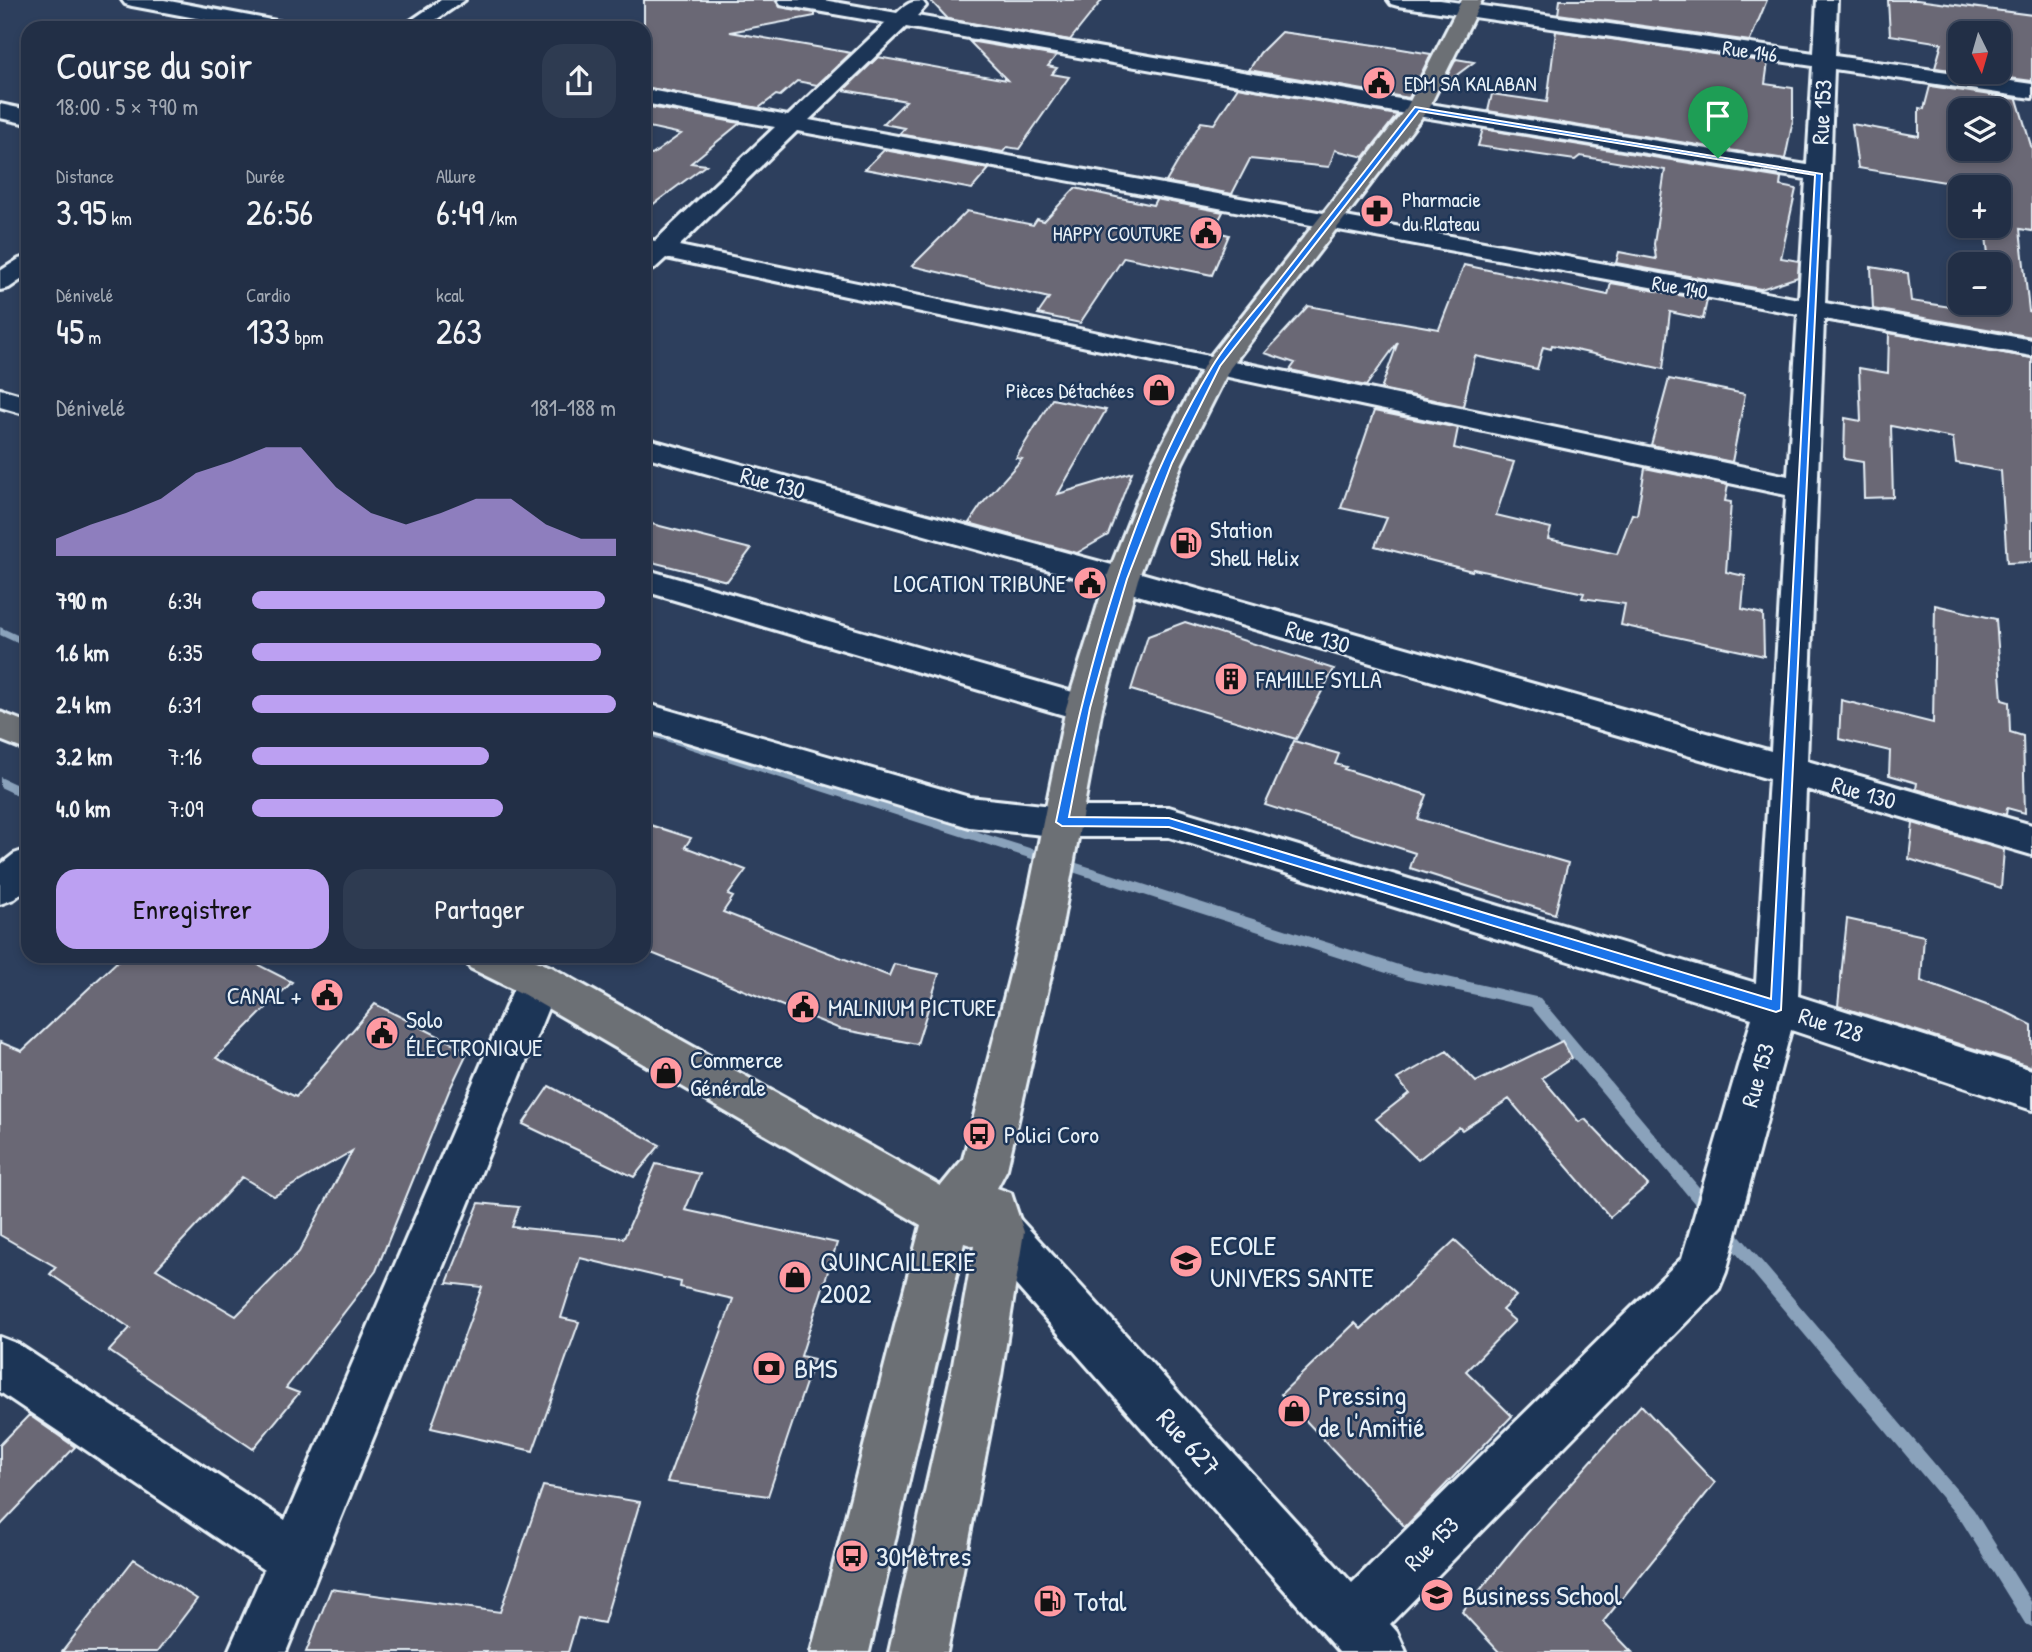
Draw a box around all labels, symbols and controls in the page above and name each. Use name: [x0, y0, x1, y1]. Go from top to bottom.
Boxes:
north arrow: [1948, 21, 2011, 84]
map controls: [1948, 21, 2011, 315]
street label: Rue 146: [1721, 33, 1779, 69]
text: Course du soir: [56, 39, 252, 91]
button: share: [542, 44, 616, 118]
public building icon: EDM SA KALABAN: [1360, 64, 1398, 102]
place label: EDM SA KALABAN: [1404, 69, 1537, 98]
street label: Rue 153: [1803, 79, 1839, 145]
pin: [1688, 86, 1748, 158]
text: 18:00 · 5 × 790 m: [56, 91, 198, 122]
icon: arrive: [1699, 97, 1737, 135]
button: layers: [1948, 98, 2011, 161]
text: Distance: [56, 163, 114, 189]
text: Durée: [246, 163, 285, 189]
text: Allure: [436, 163, 476, 189]
button: +: [1948, 175, 2011, 238]
place label: Pharmacie du Plateau: [1402, 185, 1481, 238]
text: 3.95: [56, 189, 107, 236]
text: 26:56: [246, 189, 313, 236]
text: 6:49: [436, 189, 484, 236]
pharmacy icon: Pharmacie du Plateau: [1358, 192, 1396, 230]
text: km: [107, 205, 132, 231]
text: /km: [484, 205, 517, 231]
public building icon: HAPPY COUTURE: [1187, 214, 1225, 252]
place label: HAPPY COUTURE: [1053, 219, 1182, 248]
button: −: [1948, 252, 2011, 315]
street label: Rue 140: [1650, 268, 1710, 306]
text: Dénivelé: [56, 282, 113, 308]
text: Cardio: [246, 282, 291, 308]
text: kcal: [436, 282, 464, 308]
text: 45: [56, 308, 84, 355]
text: 133: [246, 308, 290, 355]
text: 263: [436, 308, 482, 355]
text: m: [84, 324, 101, 350]
text: bpm: [290, 324, 323, 350]
shop icon: Pièces Détachées: [1140, 371, 1178, 409]
place label: Pièces Détachées: [1006, 376, 1134, 405]
text: Dénivelé: [56, 392, 125, 423]
text: 181–188 m: [530, 392, 616, 423]
street label: Rue 130: [737, 458, 809, 506]
place label: Station Shell Helix: [1210, 513, 1300, 573]
fuel station icon: Station Shell Helix: [1167, 524, 1205, 562]
public building icon: LOCATION TRIBUNE: [1071, 564, 1109, 602]
place label: LOCATION TRIBUNE: [894, 567, 1066, 599]
text: 790 m: [56, 585, 107, 616]
text: 6:34: [168, 585, 201, 616]
street label: Rue 130: [1282, 612, 1354, 660]
text: 1.6 km: [56, 637, 109, 668]
text: 6:35: [168, 637, 203, 668]
building icon: FAMILLE SYLLA: [1212, 660, 1250, 698]
place label: FAMILLE SYLLA: [1255, 663, 1382, 695]
text: 2.4 km: [56, 689, 111, 720]
text: 6:31: [168, 689, 201, 720]
text: 3.2 km: [56, 741, 112, 772]
text: 7:16: [168, 741, 202, 772]
street label: Rue 130: [1828, 768, 1900, 816]
text: 4.0 km: [56, 793, 110, 824]
text: 7:09: [168, 793, 203, 824]
button: Enregistrer: [56, 869, 329, 949]
button: Partager: [343, 869, 616, 949]
public building icon: CANAL +: [308, 976, 346, 1014]
place label: CANAL +: [227, 979, 302, 1011]
public building icon: MALINIUM PICTURE: [784, 988, 822, 1026]
place label: MALINIUM PICTURE: [828, 991, 997, 1023]
street label: Rue 128: [1795, 999, 1867, 1049]
place label: Solo ÉLECTRONIQUE: [406, 1003, 543, 1063]
public building icon: Solo ÉLECTRONIQUE: [363, 1014, 401, 1052]
street label: Rue 153: [1733, 1039, 1781, 1111]
place label: Commerce Générale: [690, 1043, 784, 1103]
shop icon: Commerce Générale: [647, 1054, 685, 1092]
bus stop icon: Polici Coro: [960, 1115, 998, 1153]
place label: Polici Coro: [1004, 1118, 1099, 1150]
place label: ECOLE UNIVERS SANTE: [1210, 1226, 1374, 1296]
place label: QUINCAILLERIE 2002: [820, 1242, 976, 1312]
school or university icon: ECOLE UNIVERS SANTE: [1167, 1242, 1205, 1280]
shop icon: QUINCAILLERIE 2002: [776, 1258, 814, 1296]
bank icon: BMS: [750, 1349, 788, 1387]
place label: BMS: [794, 1349, 838, 1387]
place label: Pressing de l'Amitié: [1318, 1376, 1425, 1446]
shop icon: Pressing de l'Amitié: [1275, 1392, 1313, 1430]
street label: Rue 627: [1148, 1400, 1230, 1484]
street label: Rue 153: [1397, 1509, 1465, 1577]
bus stop icon: 30Mètres: [833, 1537, 871, 1575]
place label: 30Mètres: [876, 1537, 971, 1575]
school or university icon: Business School: [1418, 1576, 1456, 1614]
place label: Business School: [1462, 1576, 1622, 1614]
fuel station icon: Total: [1031, 1582, 1069, 1620]
place label: Total: [1074, 1582, 1127, 1620]

